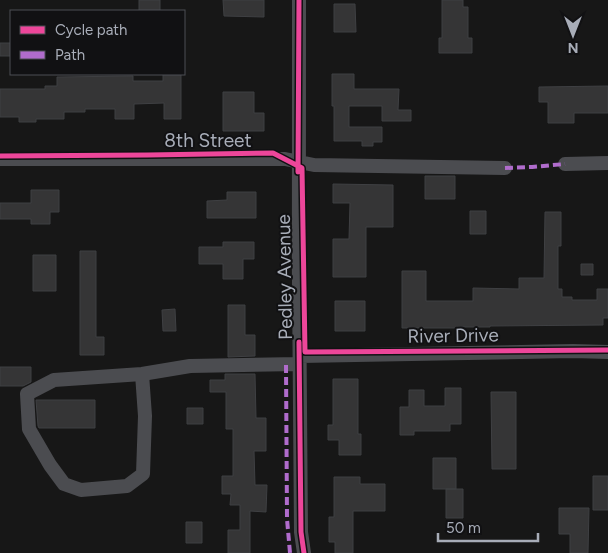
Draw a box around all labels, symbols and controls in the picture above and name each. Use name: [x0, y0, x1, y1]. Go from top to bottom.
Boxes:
legend: [10, 10, 185, 75]
north arrow: [548, 10, 598, 60]
text: Cycle path: [55, 21, 127, 39]
text: N: [568, 39, 578, 56]
text: Path: [55, 46, 85, 64]
street label: 8th Street: [164, 129, 252, 152]
street label: Pedley Avenue: [272, 214, 297, 340]
street label: River Drive: [407, 323, 499, 348]
scale bar: [438, 510, 538, 542]
text: 50 m: [446, 519, 481, 537]

